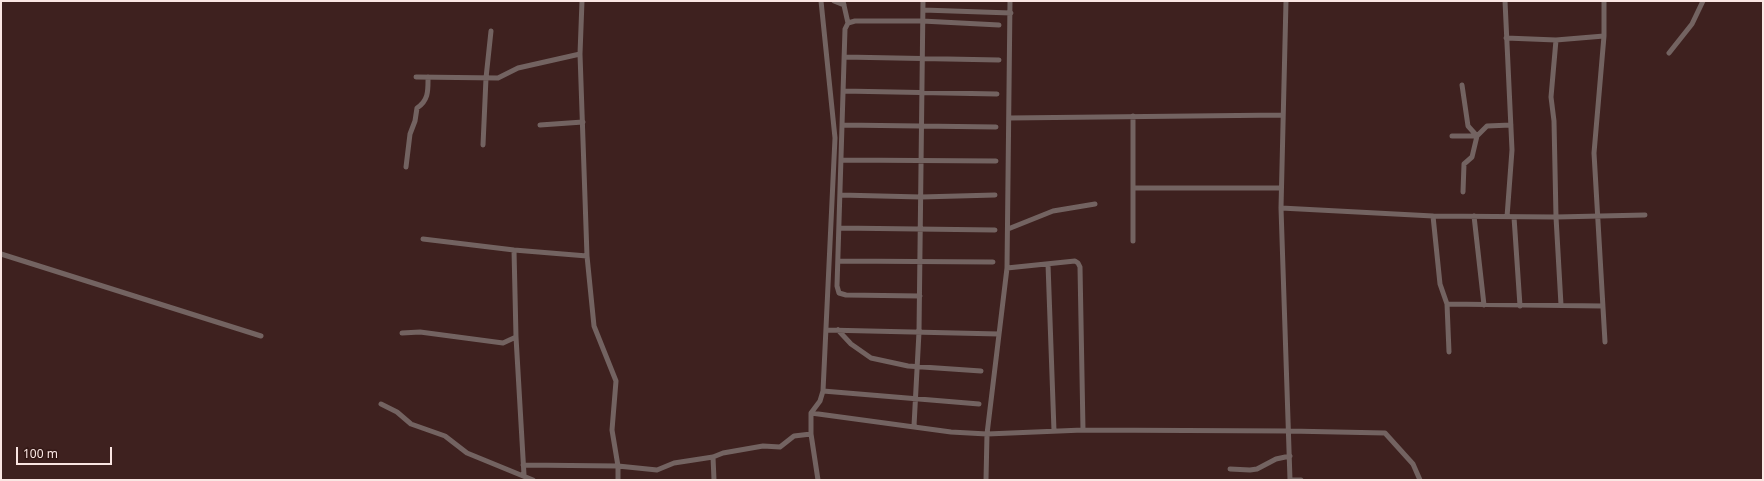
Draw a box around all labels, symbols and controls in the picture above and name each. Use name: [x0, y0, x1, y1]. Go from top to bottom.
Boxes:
scale bar: [18, 439, 114, 465]
text: 100 m: [23, 445, 58, 462]

